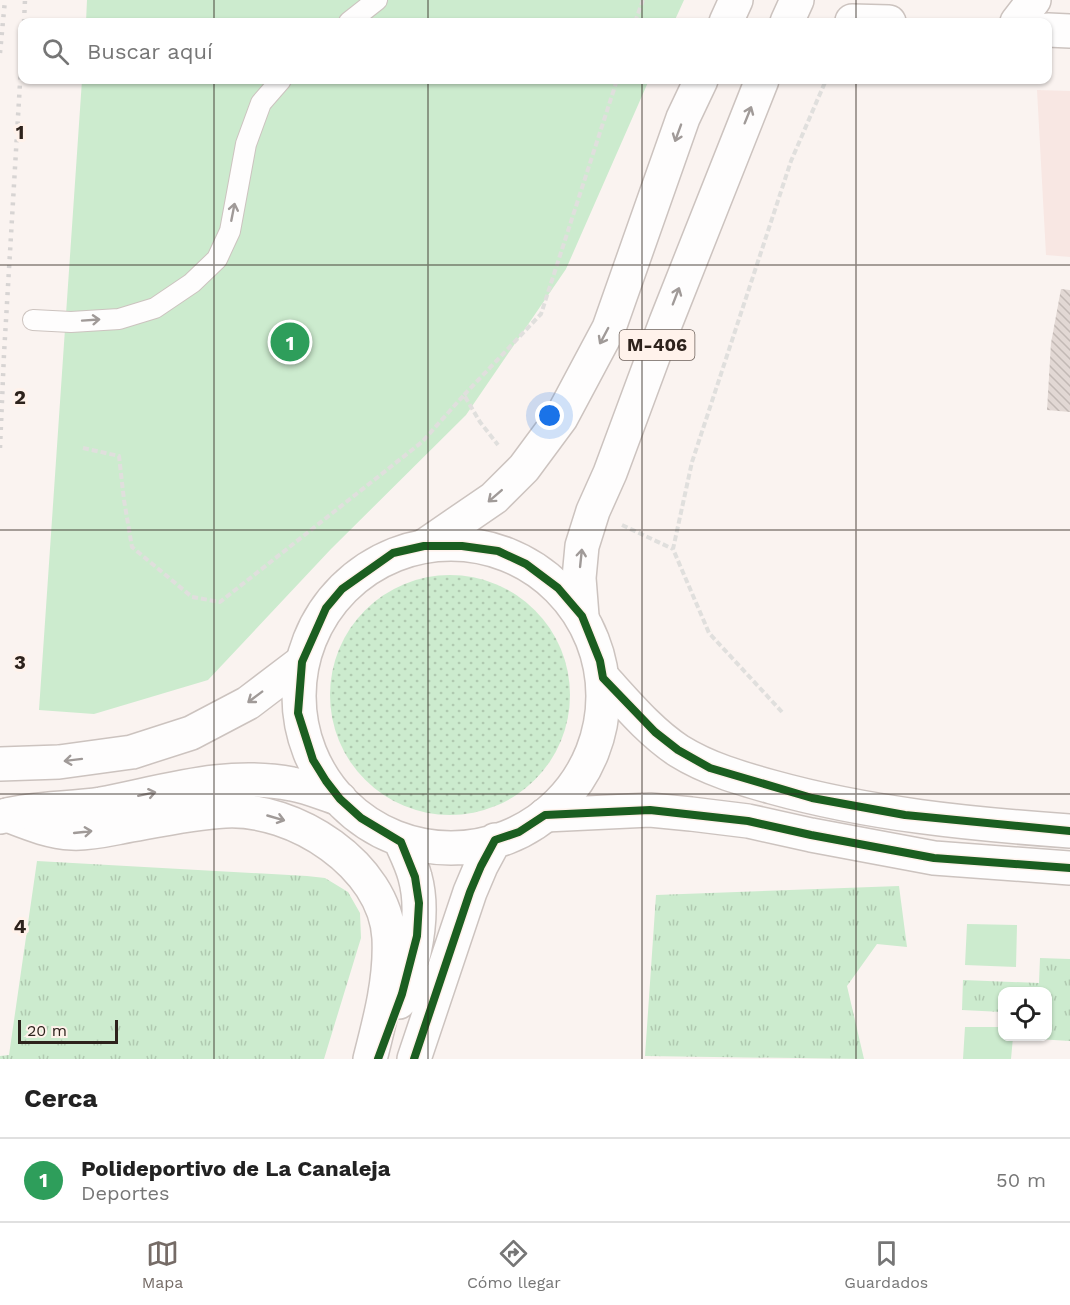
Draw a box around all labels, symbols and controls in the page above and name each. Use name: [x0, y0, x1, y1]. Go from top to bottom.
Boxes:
search box: [18, 18, 1052, 84]
icon: search: [39, 35, 72, 68]
text: Buscar aquí: [87, 39, 213, 64]
one-way arrow: [743, 106, 754, 124]
text: 1: [16, 120, 24, 144]
one-way arrow: [671, 123, 682, 142]
one-way arrow: [228, 203, 239, 222]
one-way arrow: [671, 287, 682, 306]
one-way arrow: [81, 315, 100, 326]
pin: 1: [270, 320, 310, 364]
one-way arrow: [598, 327, 609, 345]
road number: M-406: [620, 330, 694, 360]
text: 2: [14, 385, 26, 409]
your location: [535, 401, 564, 430]
one-way arrow: [488, 489, 503, 503]
one-way arrow: [576, 548, 587, 568]
text: 3: [14, 650, 26, 674]
one-way arrow: [247, 690, 263, 703]
one-way arrow: [64, 755, 83, 766]
one-way arrow: [138, 787, 157, 799]
one-way arrow: [266, 813, 285, 825]
one-way arrow: [73, 827, 93, 838]
text: 4: [14, 914, 27, 938]
map controls: [998, 987, 1052, 1041]
button: locate: [998, 987, 1052, 1041]
scale bar: [18, 1017, 118, 1044]
text: 20 m: [27, 1021, 67, 1040]
text: Cerca: [24, 1083, 98, 1113]
text: Polideportivo de La Canaleja: [81, 1156, 390, 1181]
text: 1: [39, 1168, 48, 1192]
text: 50 m: [996, 1168, 1046, 1192]
text: Deportes: [81, 1181, 170, 1205]
tab: Mapa: [142, 1237, 183, 1292]
tab: Cómo llegar: [467, 1237, 561, 1292]
tab: Guardados: [844, 1237, 928, 1292]

